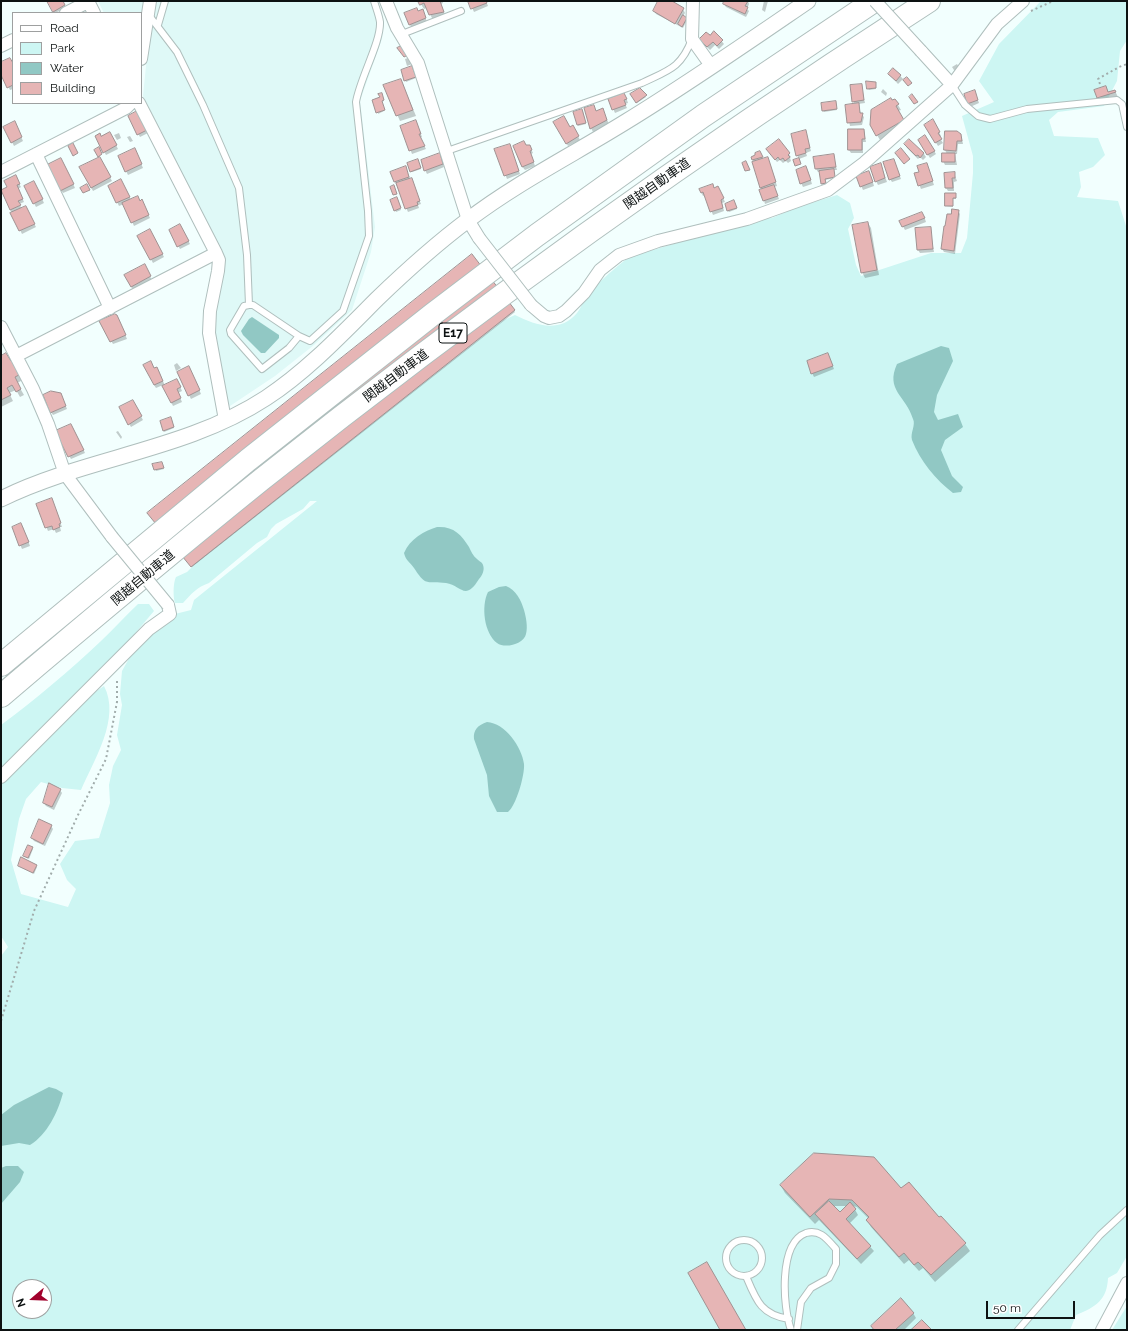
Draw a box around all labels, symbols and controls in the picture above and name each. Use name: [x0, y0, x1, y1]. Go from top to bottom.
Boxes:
legend: [12, 12, 142, 104]
text: Road: [50, 21, 79, 35]
text: Park: [50, 41, 75, 55]
text: Water: [50, 61, 84, 75]
text: Building: [50, 81, 96, 95]
street label: 関越自動車道: [621, 155, 693, 213]
road number: E17: [439, 323, 467, 343]
street label: 関越自動車道: [360, 346, 432, 406]
street label: 関越自動車道: [108, 547, 178, 609]
north arrow: [12, 1279, 52, 1319]
scale bar: [988, 1293, 1077, 1319]
text: N: [14, 1297, 29, 1309]
text: 50 m: [993, 1301, 1021, 1315]

